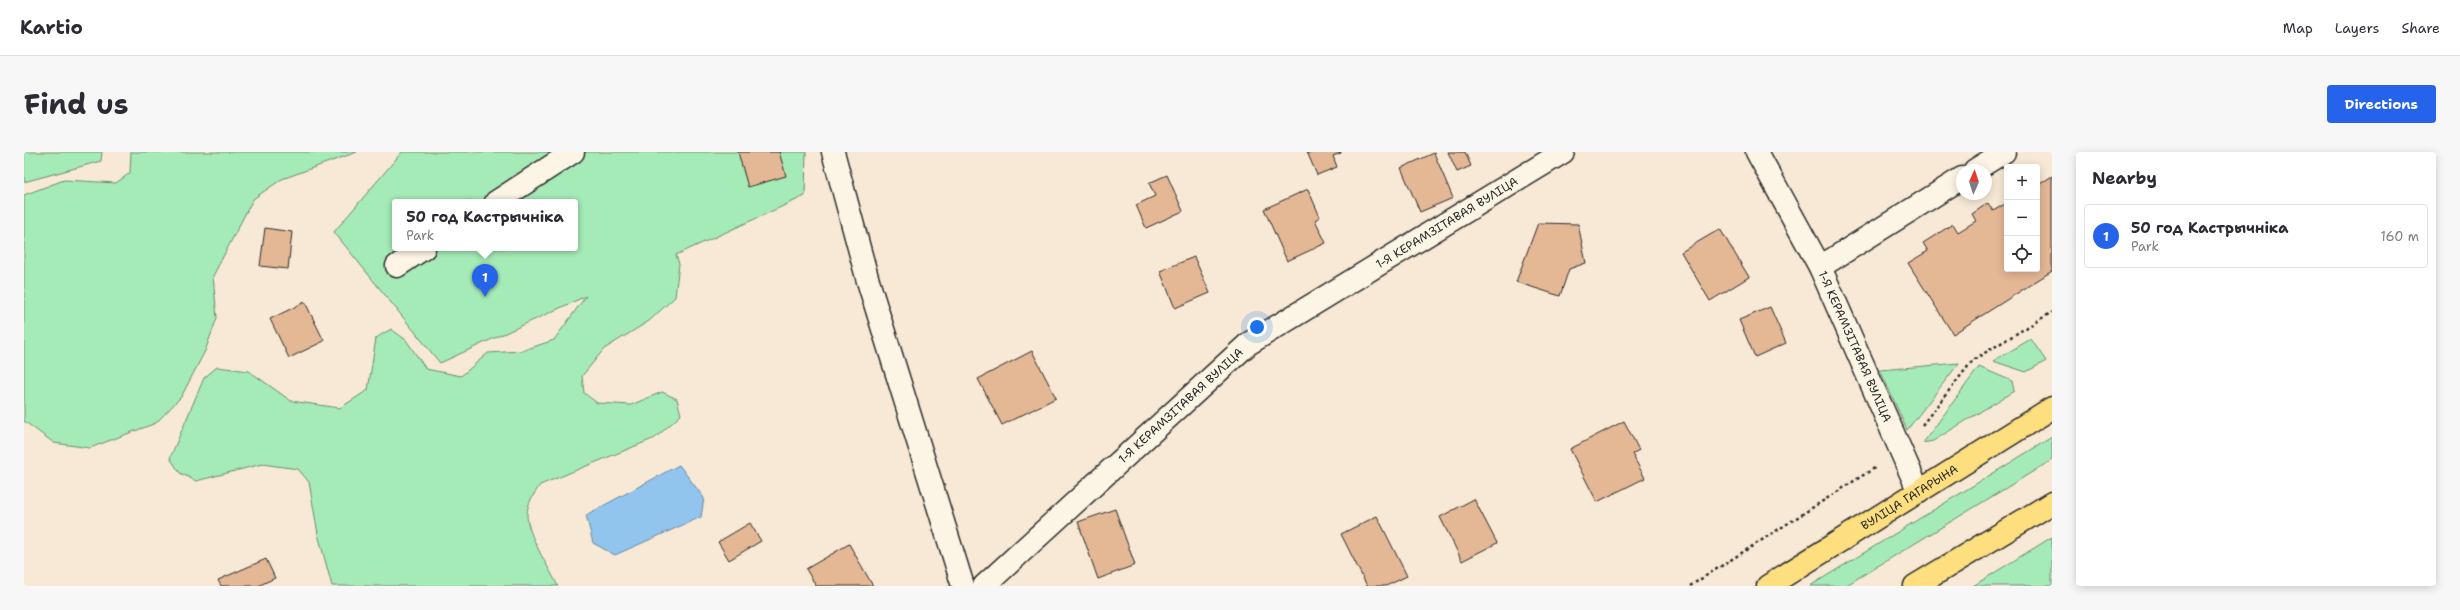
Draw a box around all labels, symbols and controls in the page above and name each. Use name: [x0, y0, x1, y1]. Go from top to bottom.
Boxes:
text: Kartio: [20, 15, 83, 40]
text: Map: [2283, 19, 2313, 37]
text: Layers: [2335, 19, 2379, 37]
text: Share: [2401, 19, 2440, 37]
text: Find us: [24, 85, 129, 123]
button: Directions: [2327, 85, 2436, 123]
north arrow: [1956, 164, 1992, 200]
map controls: [2004, 164, 2040, 272]
button: +: [2004, 164, 2040, 200]
text: Nearby: [2092, 167, 2157, 189]
street label: 1-Я КЕРАМЗІТАВАЯ ВУЛІЦА: [1373, 173, 1521, 272]
popup: [392, 199, 578, 251]
button: −: [2004, 200, 2040, 236]
text: 50 год Кастрычніка: [406, 207, 564, 227]
text: 50 год Кастрычніка: [2131, 218, 2288, 238]
text: Park: [406, 227, 434, 244]
text: 1: [2103, 228, 2109, 245]
text: 160 m: [2381, 228, 2419, 245]
button: locate: [2004, 236, 2040, 272]
text: Park: [2131, 238, 2159, 255]
pin: 1: [472, 264, 498, 297]
street label: 1-Я КЕРАМЗІТАВАЯ ВУЛІЦА: [1815, 268, 1895, 425]
your location: [1247, 317, 1267, 337]
street label: 1-Я КЕРАМЗІТАВАЯ ВУЛІЦА: [1115, 344, 1247, 467]
street label: ВУЛІЦА ГАГАРЫНА: [1858, 461, 1961, 534]

